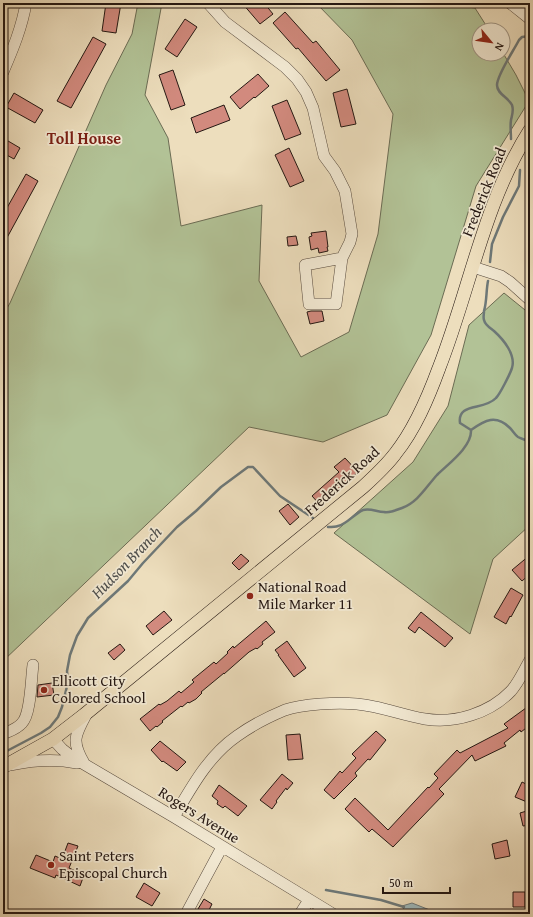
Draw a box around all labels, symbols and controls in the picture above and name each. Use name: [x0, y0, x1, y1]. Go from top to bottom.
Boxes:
north arrow: [471, 22, 511, 62]
text: N: [491, 40, 509, 55]
district label: Toll House: [47, 126, 121, 150]
street label: Frederick Road: [456, 144, 511, 240]
street label: Frederick Road: [300, 441, 384, 520]
water label: Hudson Branch: [84, 520, 167, 604]
place label: National Road Mile Marker 11: [258, 576, 353, 614]
marker: National Road Mile Marker 11: [245, 591, 255, 601]
place label: Ellicott City Colored School: [52, 670, 146, 708]
marker: Ellicott City Colored School: [39, 685, 49, 695]
street label: Rogers Avenue: [155, 781, 244, 848]
place label: Saint Peters Episcopal Church: [59, 845, 168, 883]
marker: Saint Peters Episcopal Church: [46, 860, 56, 870]
scale bar: [383, 869, 450, 895]
text: 50 m: [389, 874, 413, 891]

